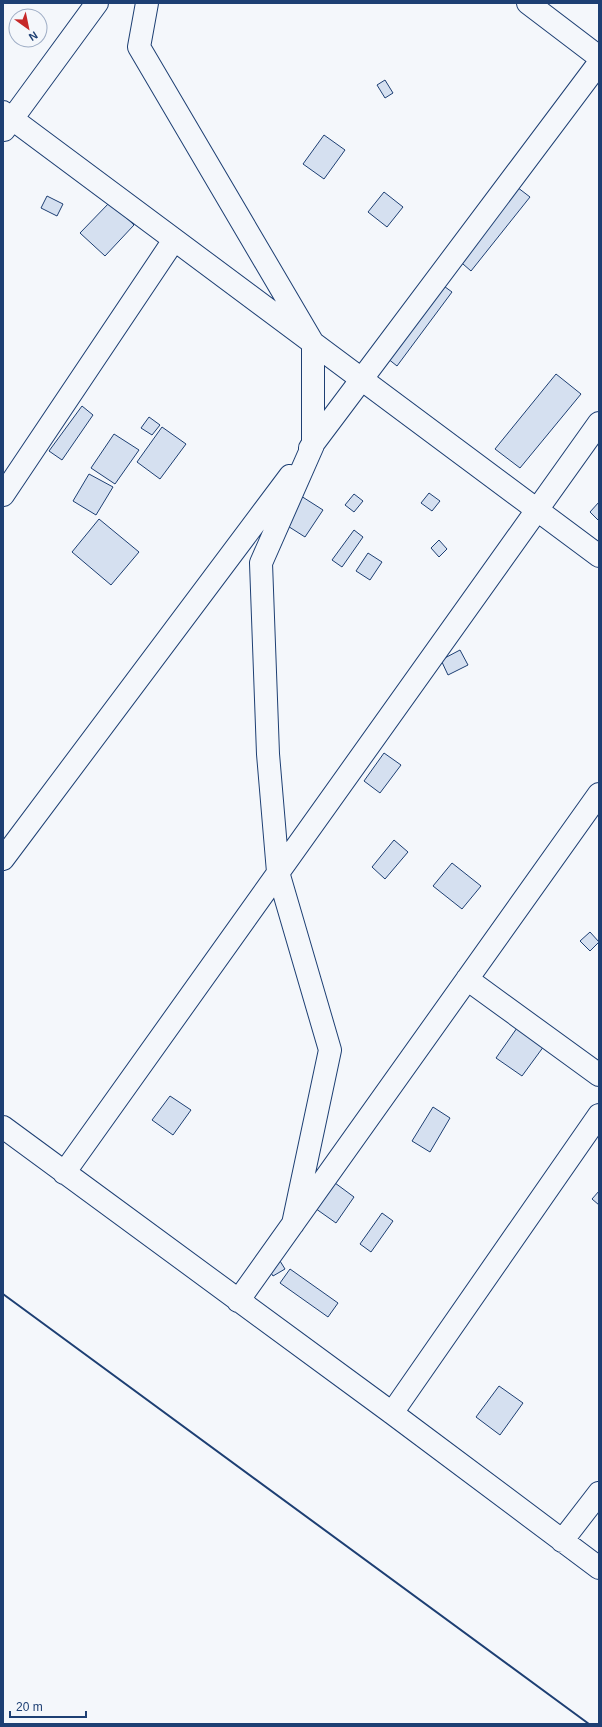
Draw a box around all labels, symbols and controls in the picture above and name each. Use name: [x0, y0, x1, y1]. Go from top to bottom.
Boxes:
north arrow: [8, 8, 48, 48]
text: N: [27, 29, 40, 44]
scale bar: [10, 1693, 86, 1719]
text: 20 m: [16, 1700, 43, 1714]

